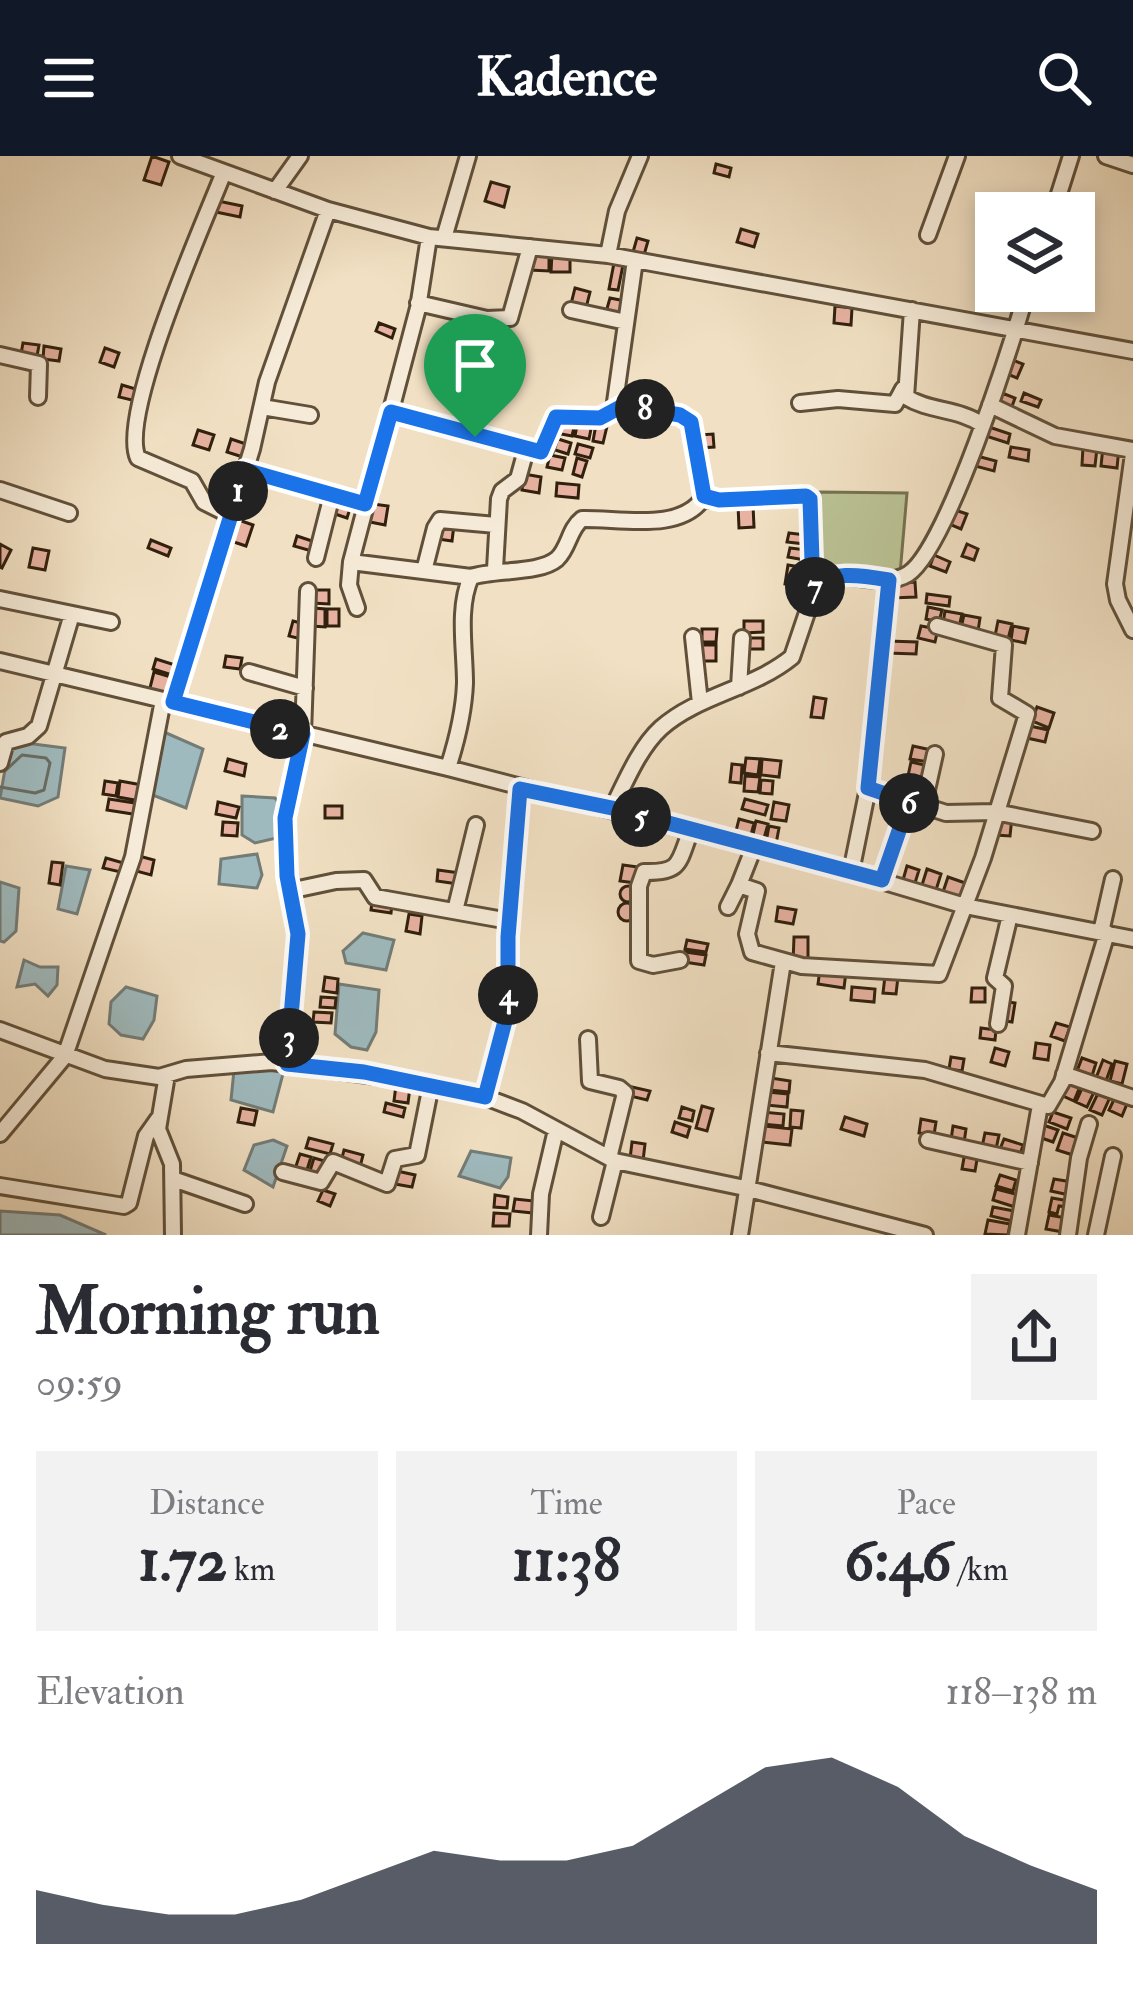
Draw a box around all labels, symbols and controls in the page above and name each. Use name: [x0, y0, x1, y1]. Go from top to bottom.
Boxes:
text: Kadence: [476, 44, 657, 112]
icon: menu: [36, 45, 102, 111]
icon: search: [1031, 45, 1097, 111]
map controls: [975, 192, 1095, 312]
button: layers: [975, 192, 1095, 312]
pin: [424, 314, 526, 437]
icon: arrive: [442, 332, 508, 398]
pin: 8: [615, 379, 675, 439]
text: 8: [637, 388, 653, 429]
pin: 1: [208, 461, 268, 521]
text: 1: [232, 470, 244, 511]
pin: 7: [785, 557, 845, 617]
text: 7: [807, 566, 823, 607]
pin: 2: [250, 699, 310, 759]
text: 2: [272, 708, 288, 749]
pin: 6: [879, 773, 939, 833]
text: 6: [901, 782, 917, 823]
pin: 5: [611, 787, 671, 847]
text: 5: [634, 796, 648, 837]
pin: 4: [478, 965, 538, 1025]
text: 4: [499, 974, 517, 1015]
pin: 3: [259, 1008, 319, 1068]
text: 3: [283, 1017, 295, 1058]
text: Morning run: [36, 1271, 380, 1354]
button: share: [971, 1274, 1097, 1400]
text: 09:59: [36, 1358, 123, 1407]
text: Distance: [149, 1483, 264, 1524]
text: Time: [530, 1483, 603, 1524]
text: Pace: [897, 1483, 956, 1524]
text: 1.72: [138, 1524, 227, 1599]
text: 11:38: [512, 1524, 621, 1599]
text: 6:46: [844, 1524, 952, 1599]
text: km: [227, 1549, 275, 1590]
text: /km: [952, 1549, 1008, 1590]
text: Elevation: [36, 1667, 185, 1716]
text: 118–138 m: [945, 1667, 1097, 1716]

